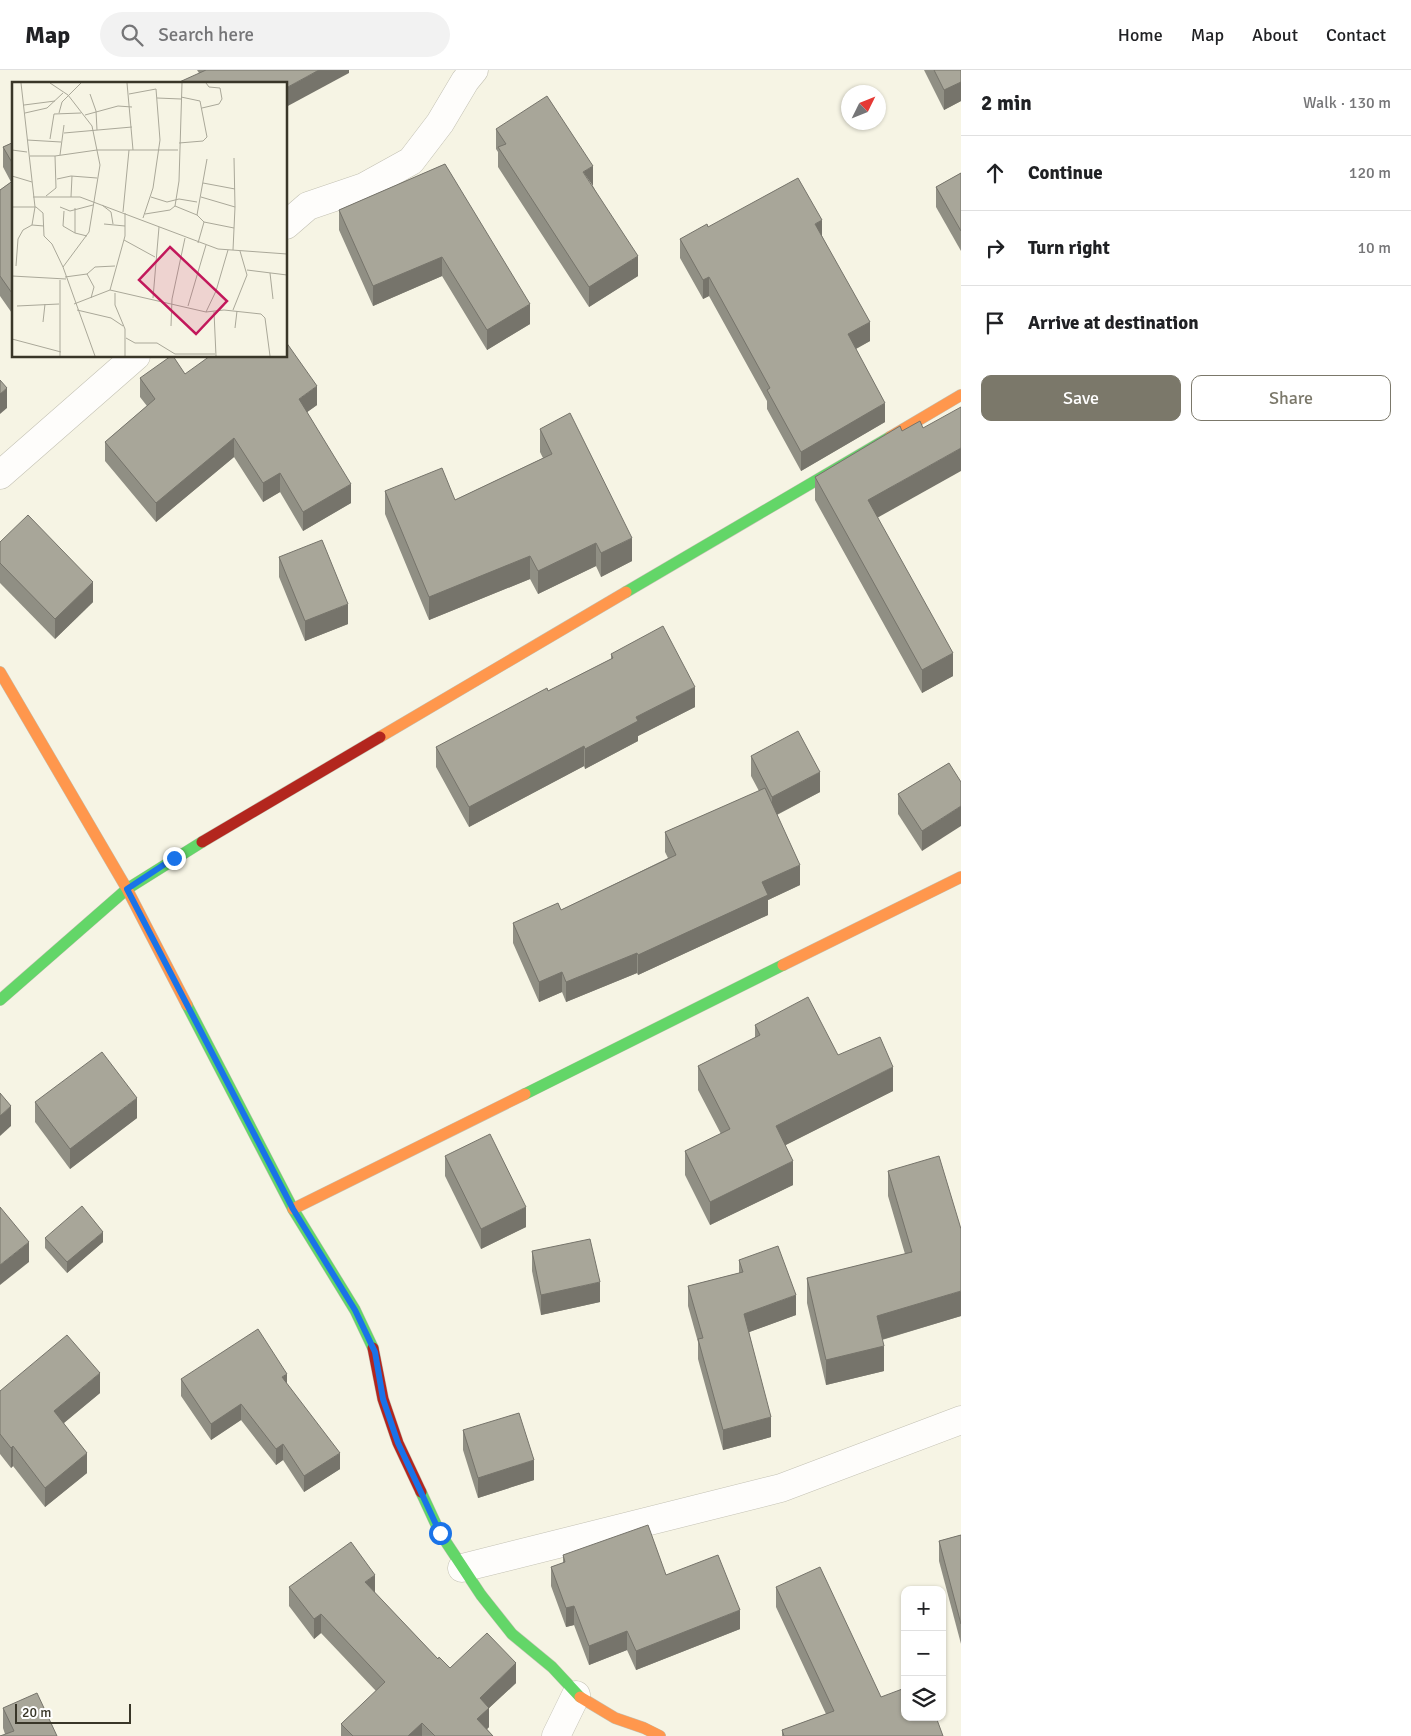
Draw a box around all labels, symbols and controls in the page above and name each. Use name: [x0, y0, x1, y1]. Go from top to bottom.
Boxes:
search box: [100, 12, 450, 57]
text: Map: [25, 20, 70, 50]
icon: search: [118, 21, 146, 49]
text: Search here: [158, 23, 254, 47]
text: Home: [1118, 24, 1163, 46]
text: Map: [1191, 24, 1224, 46]
text: About: [1252, 24, 1298, 46]
text: Contact: [1326, 24, 1386, 46]
inset map: [12, 82, 288, 358]
north arrow: [841, 85, 886, 130]
text: 2 min: [981, 90, 1032, 116]
text: Walk · 130 m: [1303, 93, 1391, 113]
icon: ahead: [981, 159, 1009, 187]
text: Continue: [1028, 161, 1103, 185]
text: 120 m: [1349, 163, 1391, 183]
icon: right: [981, 234, 1009, 262]
text: Turn right: [1028, 236, 1110, 260]
text: 10 m: [1357, 238, 1391, 258]
icon: arrive: [981, 309, 1009, 337]
text: Arrive at destination: [1028, 311, 1199, 335]
button: Save: [981, 375, 1181, 421]
button: Share: [1191, 375, 1391, 421]
route end: [163, 847, 186, 870]
route start: [429, 1522, 452, 1545]
map controls: [901, 1586, 946, 1721]
button: +: [901, 1586, 946, 1631]
button: −: [901, 1631, 946, 1676]
button: layers: [901, 1676, 946, 1721]
scale bar: [15, 1701, 131, 1724]
text: 20 m: [22, 1704, 51, 1721]

